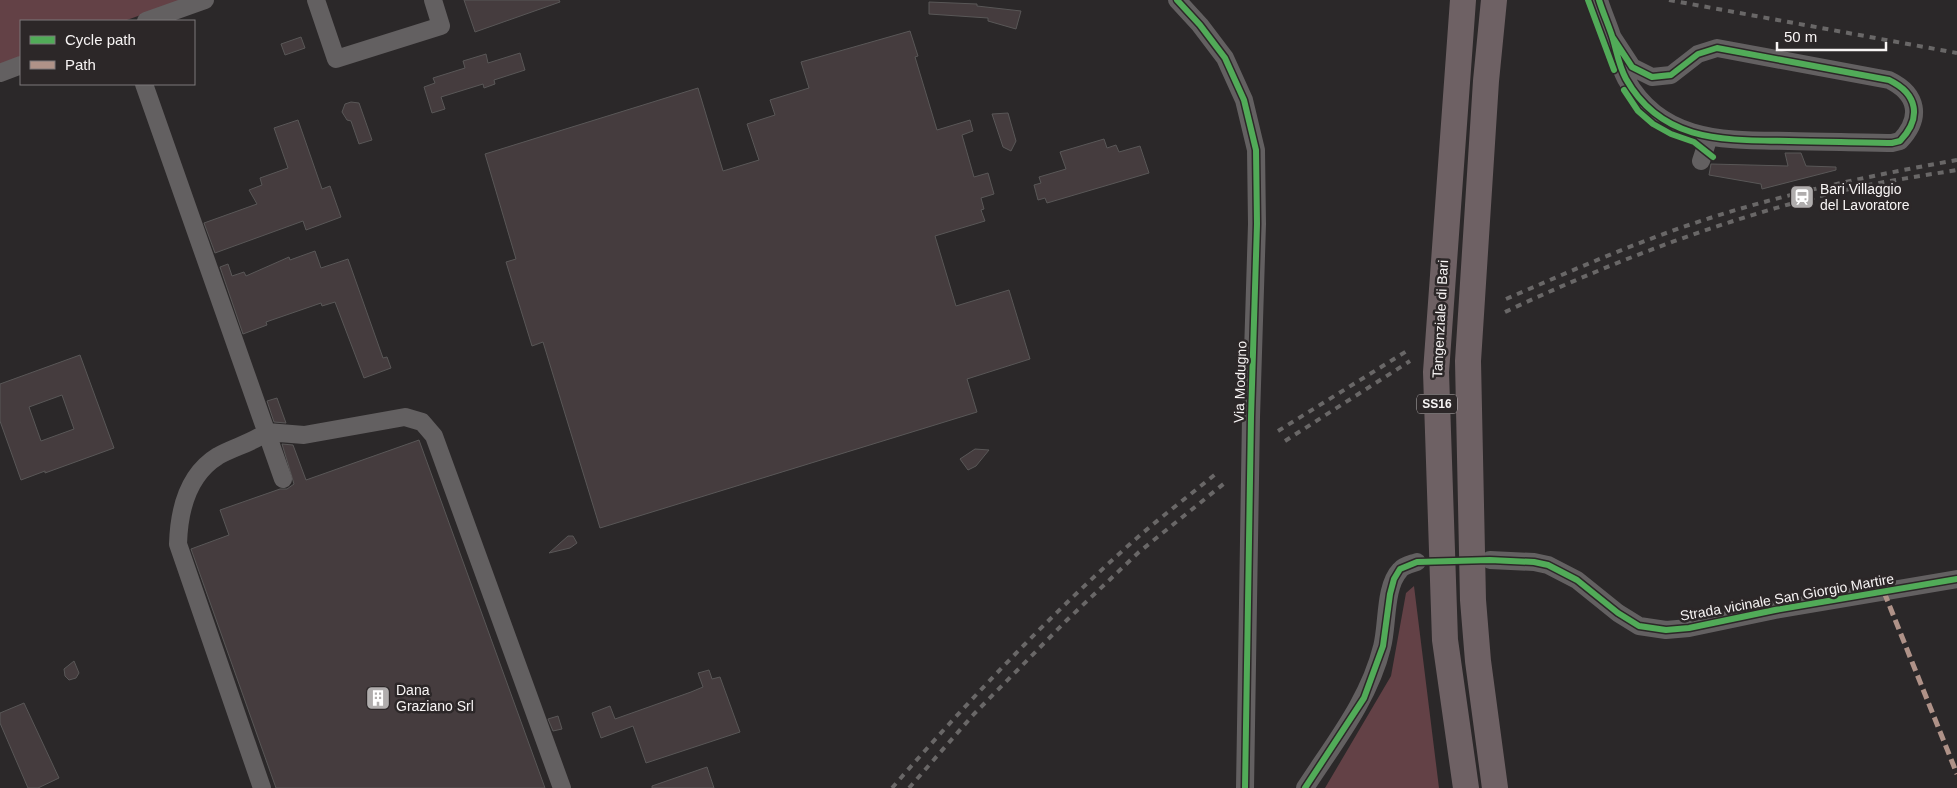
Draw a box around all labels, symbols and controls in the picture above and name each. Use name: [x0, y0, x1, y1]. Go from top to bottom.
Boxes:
legend: [20, 20, 195, 85]
scale bar: [1777, 20, 1886, 52]
text: 50 m: [1784, 28, 1817, 45]
text: Cycle path: [65, 31, 136, 48]
text: Path: [65, 56, 96, 73]
place label: Bari Villaggio del Lavoratore: [1820, 181, 1910, 213]
station icon: Bari Villaggio del Lavoratore: [1789, 184, 1815, 210]
street label: Tangenziale di Bari: [1429, 260, 1451, 378]
street label: Via Modugno: [1231, 340, 1249, 423]
road number: SS16: [1417, 394, 1457, 414]
street label: Strada vicinale San Giorgio Martire: [1679, 570, 1895, 624]
place label: Dana Graziano Srl: [396, 682, 474, 714]
building icon: Dana Graziano Srl: [365, 685, 391, 711]

